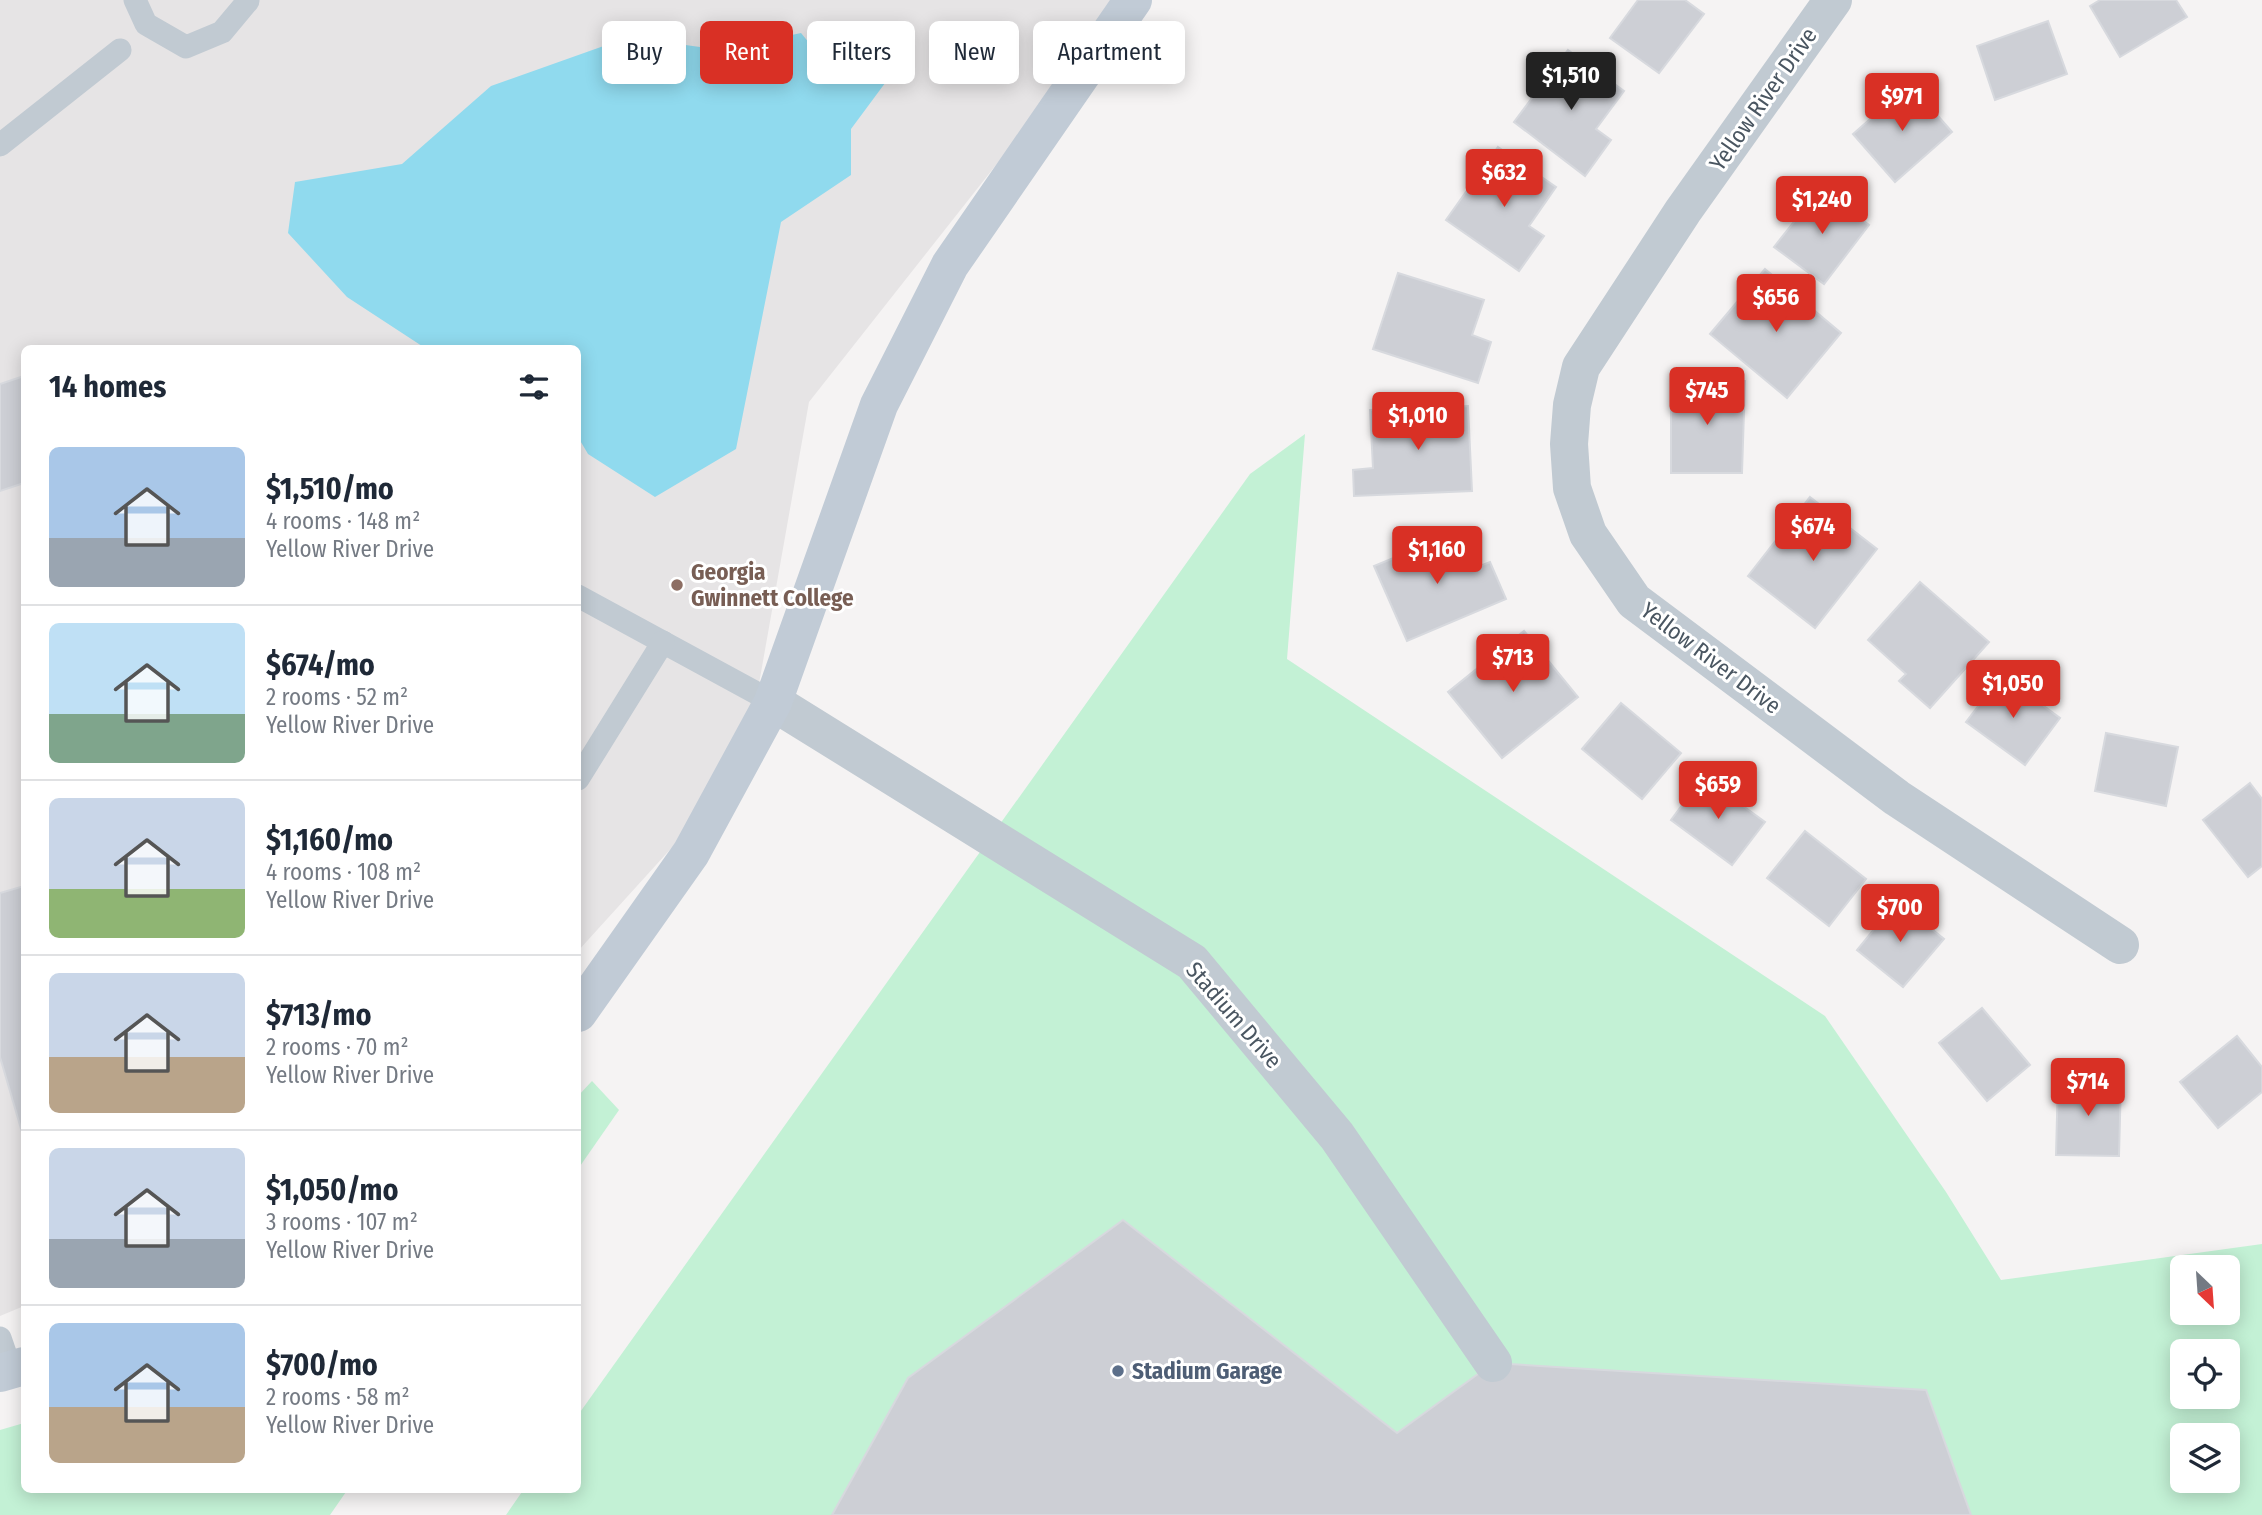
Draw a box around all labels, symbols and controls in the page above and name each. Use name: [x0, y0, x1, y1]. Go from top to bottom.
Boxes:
chip: Buy: [602, 21, 686, 84]
chip: Rent: [700, 21, 793, 84]
chip: Filters: [807, 21, 915, 84]
chip: New: [929, 21, 1019, 84]
chip: Apartment: [1033, 21, 1185, 84]
street label: Yellow River Drive: [1703, 22, 1823, 176]
pin: $1,510: [1514, 52, 1628, 112]
text: $1,510: [1542, 61, 1600, 89]
pin: $971: [1861, 74, 1943, 133]
text: $971: [1881, 82, 1923, 110]
pin: $632: [1463, 150, 1545, 209]
text: $632: [1482, 158, 1526, 186]
pin: $1,240: [1765, 176, 1879, 236]
text: $1,240: [1792, 185, 1852, 213]
pin: $656: [1735, 274, 1817, 334]
text: $656: [1753, 283, 1799, 311]
icon: filters: [515, 368, 553, 406]
pin: $745: [1666, 368, 1748, 427]
text: 14 homes: [49, 369, 166, 405]
text: $745: [1685, 376, 1729, 404]
pin: $1,010: [1361, 392, 1475, 452]
text: $1,010: [1388, 401, 1448, 429]
text: $1,510/mo: [266, 471, 394, 507]
icon: home: [105, 475, 189, 559]
pin: $674: [1772, 504, 1854, 563]
text: 4 rooms · 148 m²: [266, 507, 420, 535]
text: $674: [1791, 512, 1835, 540]
pin: $1,160: [1380, 526, 1494, 586]
text: Yellow River Drive: [266, 535, 434, 563]
text: $1,160: [1408, 535, 1466, 563]
place label: Georgia Gwinnett College: [691, 558, 854, 612]
marker: Georgia Gwinnett College: [669, 577, 685, 593]
street label: Yellow River Drive: [1635, 596, 1787, 720]
pin: $713: [1472, 634, 1554, 694]
text: $713: [1492, 643, 1534, 671]
text: $674/mo: [266, 647, 375, 683]
icon: home: [105, 651, 189, 735]
pin: $1,050: [1956, 660, 2070, 720]
text: $1,050: [1982, 669, 2044, 697]
text: 2 rooms · 52 m²: [266, 683, 408, 711]
text: Yellow River Drive: [266, 711, 434, 739]
pin: $659: [1677, 762, 1759, 821]
text: $659: [1695, 770, 1741, 798]
text: $1,160/mo: [266, 822, 393, 858]
icon: home: [105, 826, 189, 910]
text: 4 rooms · 108 m²: [266, 858, 421, 886]
pin: $700: [1859, 884, 1941, 944]
text: Yellow River Drive: [266, 886, 434, 914]
text: $700: [1877, 893, 1923, 921]
street label: Stadium Drive: [1180, 956, 1288, 1074]
text: $713/mo: [266, 997, 371, 1033]
icon: home: [105, 1001, 189, 1085]
text: 2 rooms · 70 m²: [266, 1033, 409, 1061]
pin: $714: [2047, 1058, 2129, 1118]
text: Yellow River Drive: [266, 1061, 434, 1089]
text: $714: [2067, 1067, 2109, 1095]
text: $1,050/mo: [266, 1172, 398, 1208]
icon: home: [105, 1176, 189, 1260]
text: 3 rooms · 107 m²: [266, 1208, 418, 1236]
text: Yellow River Drive: [266, 1236, 434, 1264]
north arrow: [2170, 1255, 2240, 1325]
map controls: [2170, 1255, 2240, 1493]
button: locate: [2170, 1339, 2240, 1409]
text: $700/mo: [266, 1347, 378, 1383]
icon: home: [105, 1351, 189, 1435]
place label: Stadium Garage: [1132, 1357, 1283, 1385]
marker: Stadium Garage: [1110, 1363, 1126, 1379]
text: 2 rooms · 58 m²: [266, 1383, 410, 1411]
text: Yellow River Drive: [266, 1411, 434, 1439]
button: layers: [2170, 1423, 2240, 1493]

